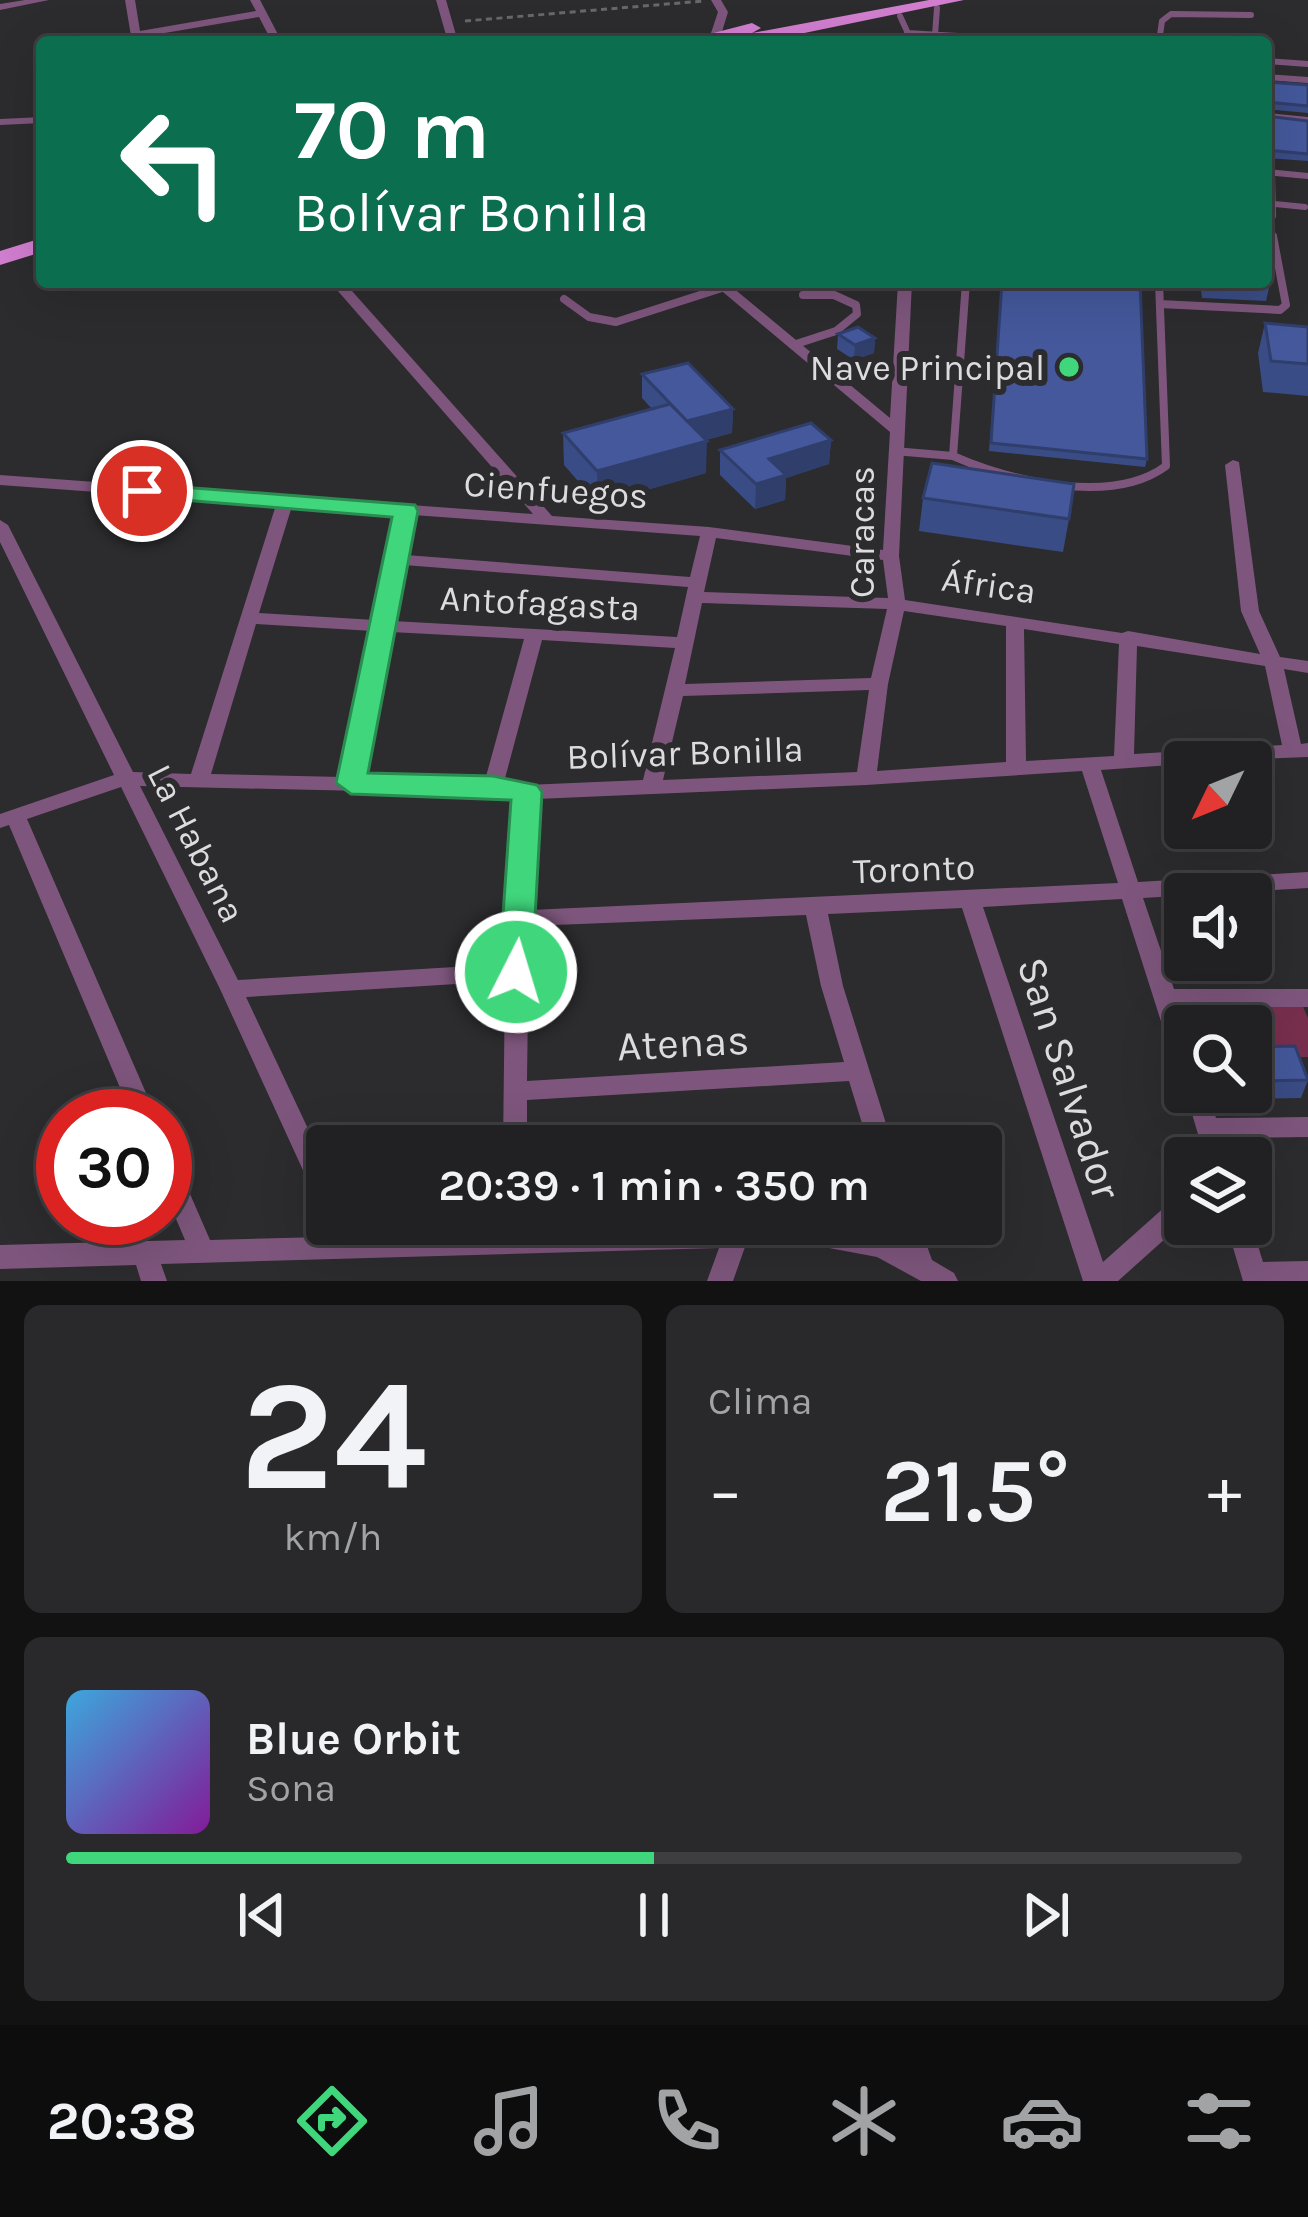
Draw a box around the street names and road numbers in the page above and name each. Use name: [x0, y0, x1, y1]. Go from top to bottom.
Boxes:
street label: Cienfuegos: [462, 463, 649, 517]
street label: Caracas: [841, 466, 883, 598]
street label: África: [939, 557, 1039, 612]
street label: Antofagasta: [439, 577, 641, 629]
street label: Bolívar Bonilla: [566, 728, 804, 778]
street label: La Habana: [138, 757, 254, 930]
street label: Toronto: [852, 846, 976, 892]
street label: San Salvador: [1006, 951, 1132, 1206]
street label: Atenas: [616, 1015, 750, 1071]

